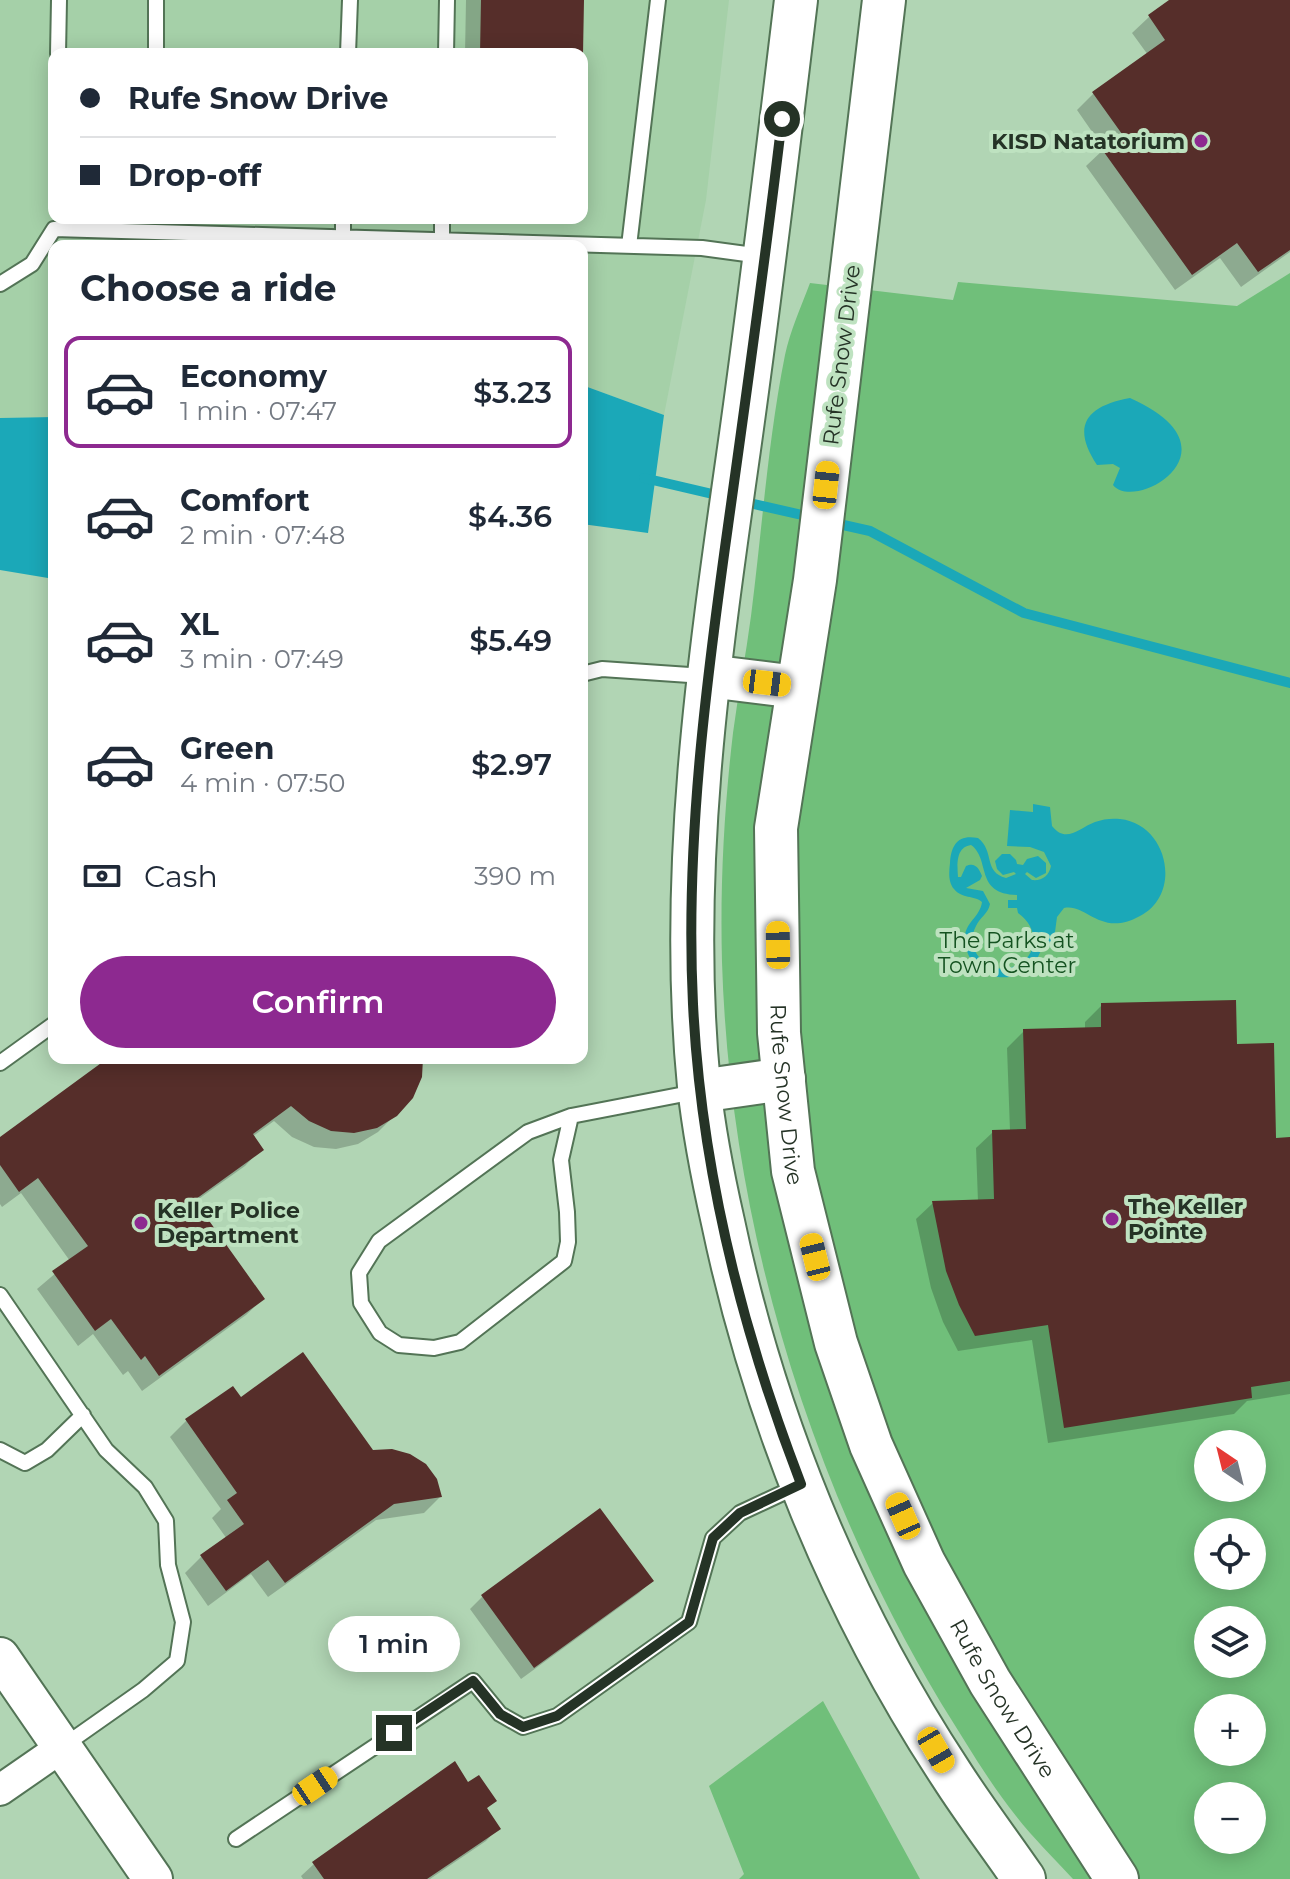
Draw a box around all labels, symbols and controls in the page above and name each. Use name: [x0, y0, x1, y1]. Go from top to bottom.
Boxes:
text: Rufe Snow Drive: [128, 80, 388, 117]
route start: [764, 101, 800, 137]
place label: KISD Natatorium: [991, 128, 1185, 155]
marker: KISD Natatorium: [1192, 132, 1210, 150]
text: Drop-off: [128, 157, 261, 194]
street label: Rufe Snow Drive: [817, 263, 866, 447]
text: Choose a ride: [80, 266, 337, 310]
icon: car: [84, 356, 156, 428]
text: Economy: [180, 358, 327, 395]
text: $3.23: [473, 374, 552, 411]
text: 1 min · 07:47: [180, 395, 337, 427]
car: [812, 460, 840, 510]
icon: car: [84, 480, 156, 552]
text: Comfort: [180, 482, 310, 519]
text: $4.36: [468, 498, 552, 535]
text: 2 min · 07:48: [180, 519, 345, 551]
icon: car: [84, 604, 156, 676]
text: XL: [180, 606, 219, 643]
text: $5.49: [469, 622, 552, 659]
text: 3 min · 07:49: [180, 643, 344, 675]
car: [742, 668, 792, 698]
icon: car: [84, 728, 156, 800]
text: Green: [180, 730, 274, 767]
text: $2.97: [471, 746, 552, 783]
text: 4 min · 07:50: [180, 767, 346, 799]
icon: cash: [80, 854, 124, 898]
text: Cash: [144, 858, 218, 895]
text: 390 m: [474, 860, 556, 892]
car: [766, 921, 790, 969]
park label: The Parks at Town Center: [938, 927, 1076, 979]
button: Confirm: [80, 956, 556, 1048]
street label: Rufe Snow Drive: [765, 1004, 809, 1188]
place label: The Keller Pointe: [1128, 1193, 1243, 1245]
place label: Keller Police Department: [157, 1197, 300, 1249]
marker: The Keller Pointe: [1103, 1210, 1121, 1228]
marker: Keller Police Department: [132, 1214, 150, 1232]
car: [798, 1231, 832, 1283]
north arrow: [1194, 1430, 1266, 1502]
map controls: [1194, 1430, 1266, 1854]
car: [882, 1489, 924, 1543]
button: locate: [1194, 1518, 1266, 1590]
button: layers: [1194, 1606, 1266, 1678]
street label: Rufe Snow Drive: [944, 1614, 1061, 1783]
callout: 1 min: [328, 1617, 460, 1673]
text: 1 min: [359, 1628, 429, 1660]
button: +: [1194, 1694, 1266, 1766]
route end: [376, 1715, 412, 1751]
car: [914, 1723, 958, 1777]
car: [288, 1763, 342, 1809]
button: −: [1194, 1782, 1266, 1854]

